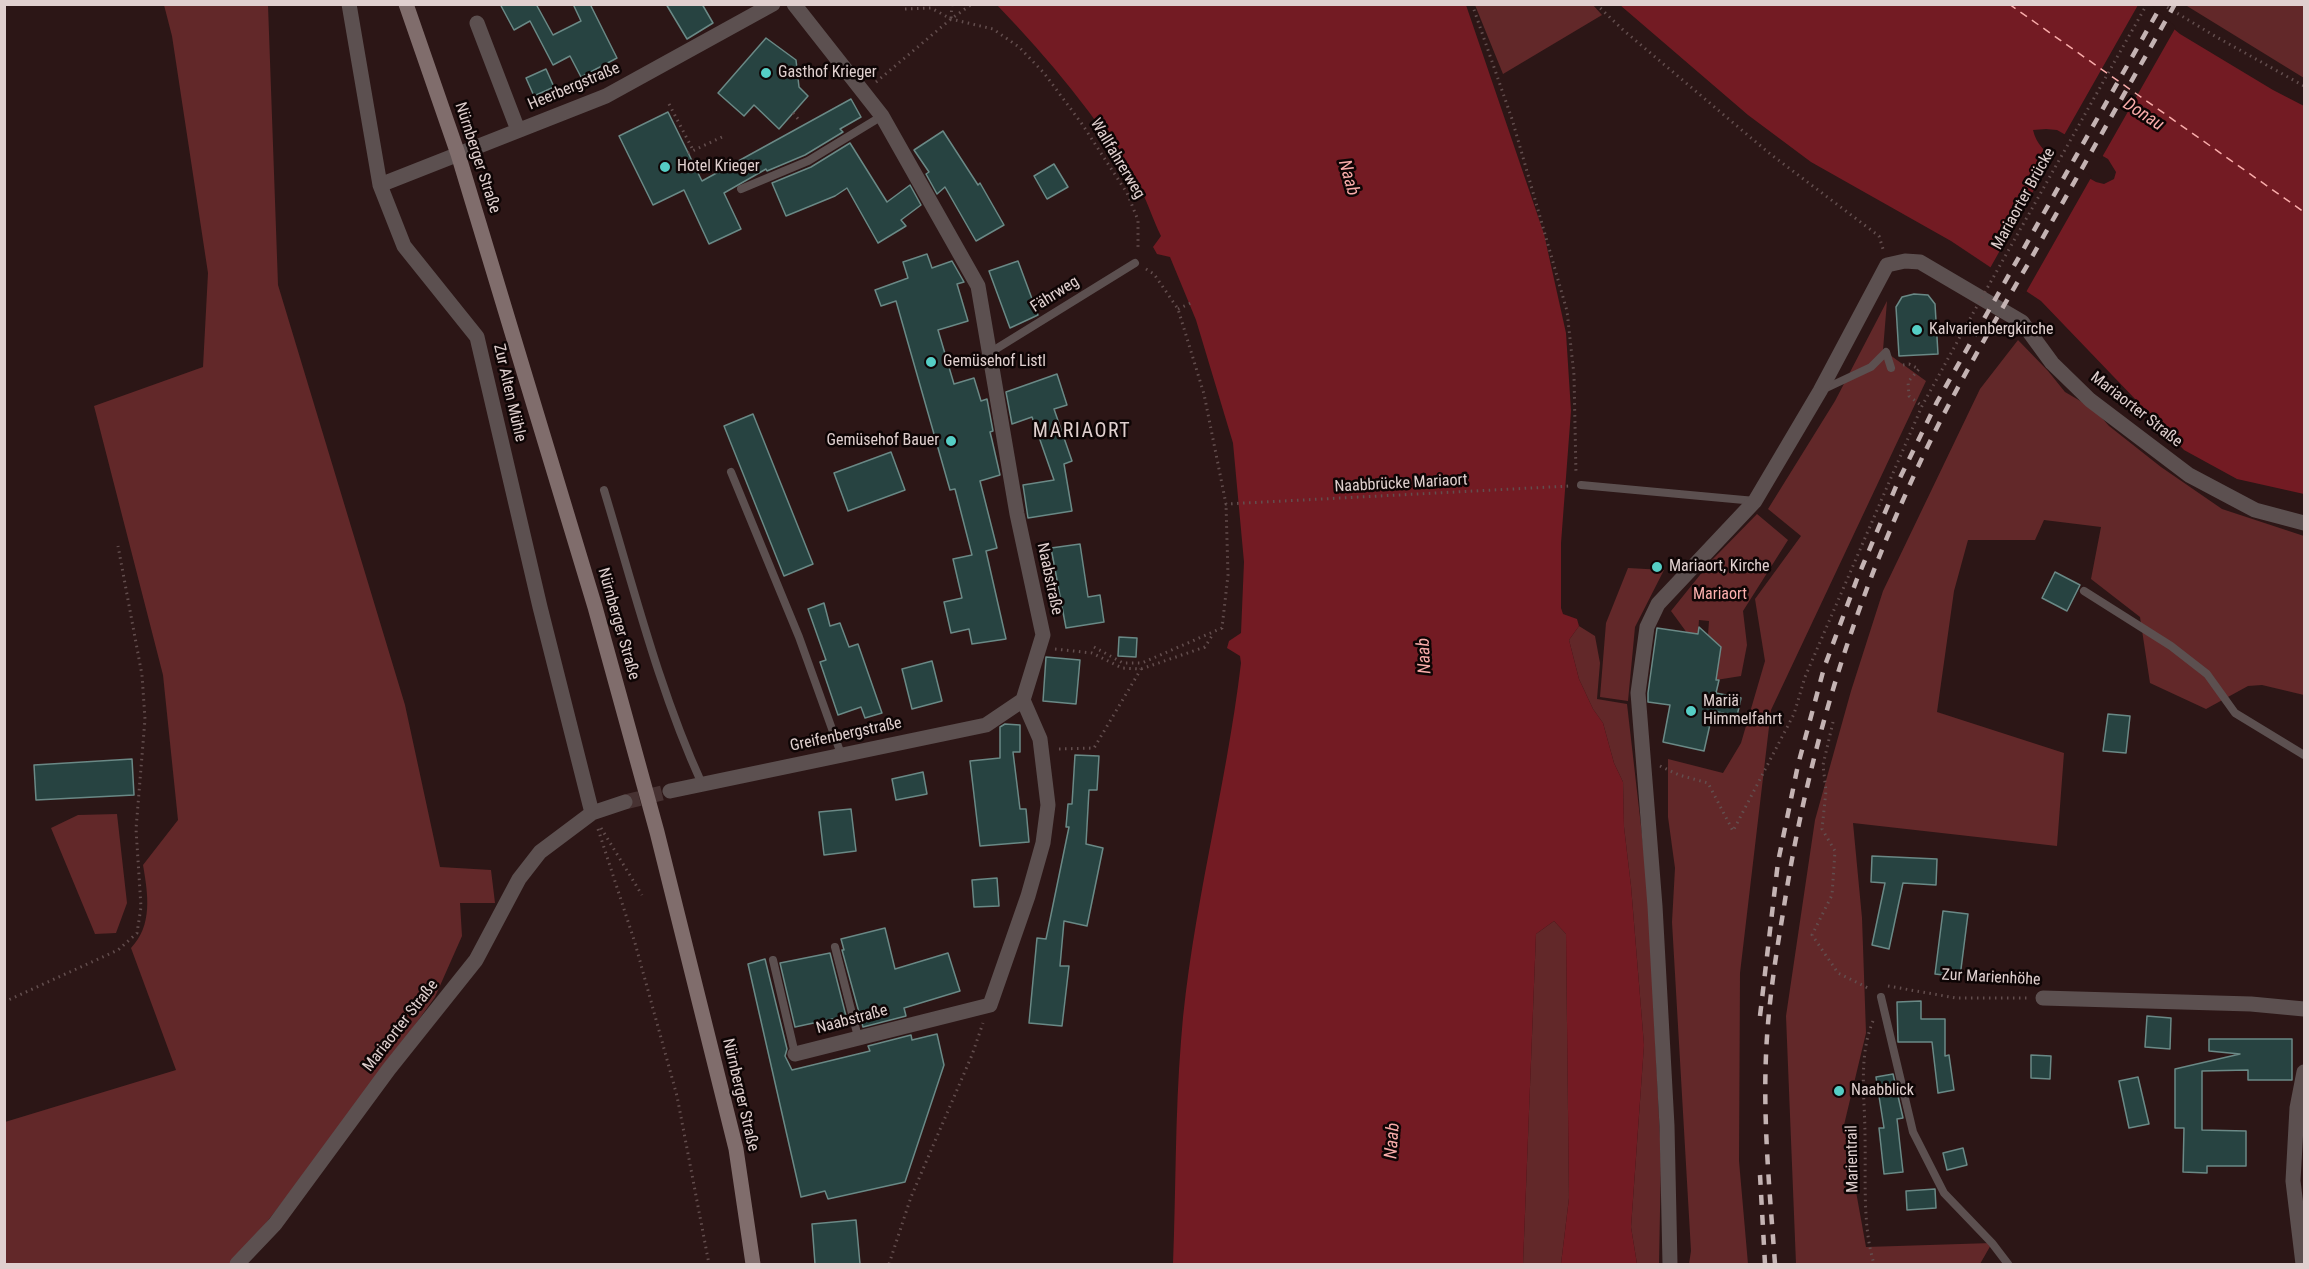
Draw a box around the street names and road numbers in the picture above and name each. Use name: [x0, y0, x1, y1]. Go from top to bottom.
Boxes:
street label: Heerbergstraße: [525, 59, 623, 115]
street label: Nürnberger Straße: [450, 100, 504, 216]
street label: Wallfahrerweg: [1085, 115, 1149, 203]
street label: Mariaorter Brücke: [1988, 145, 2060, 253]
street label: Fährweg: [1027, 273, 1083, 317]
street label: Zur Alten Mühle: [488, 342, 530, 444]
street label: Mariaorter Straße: [2086, 368, 2186, 452]
street label: Naabbrücke Mariaort: [1334, 471, 1468, 497]
street label: Naabstraße: [1032, 541, 1066, 617]
street label: Nürnberger Straße: [593, 566, 643, 682]
street label: Greifenbergstraße: [788, 714, 904, 756]
street label: Zur Marienhöhe: [1941, 966, 2041, 990]
street label: Mariaorter Straße: [359, 976, 443, 1076]
street label: Naabstraße: [814, 1001, 890, 1039]
street label: Nürnberger Straße: [718, 1037, 762, 1153]
street label: Marientrail: [1843, 1125, 1863, 1193]

